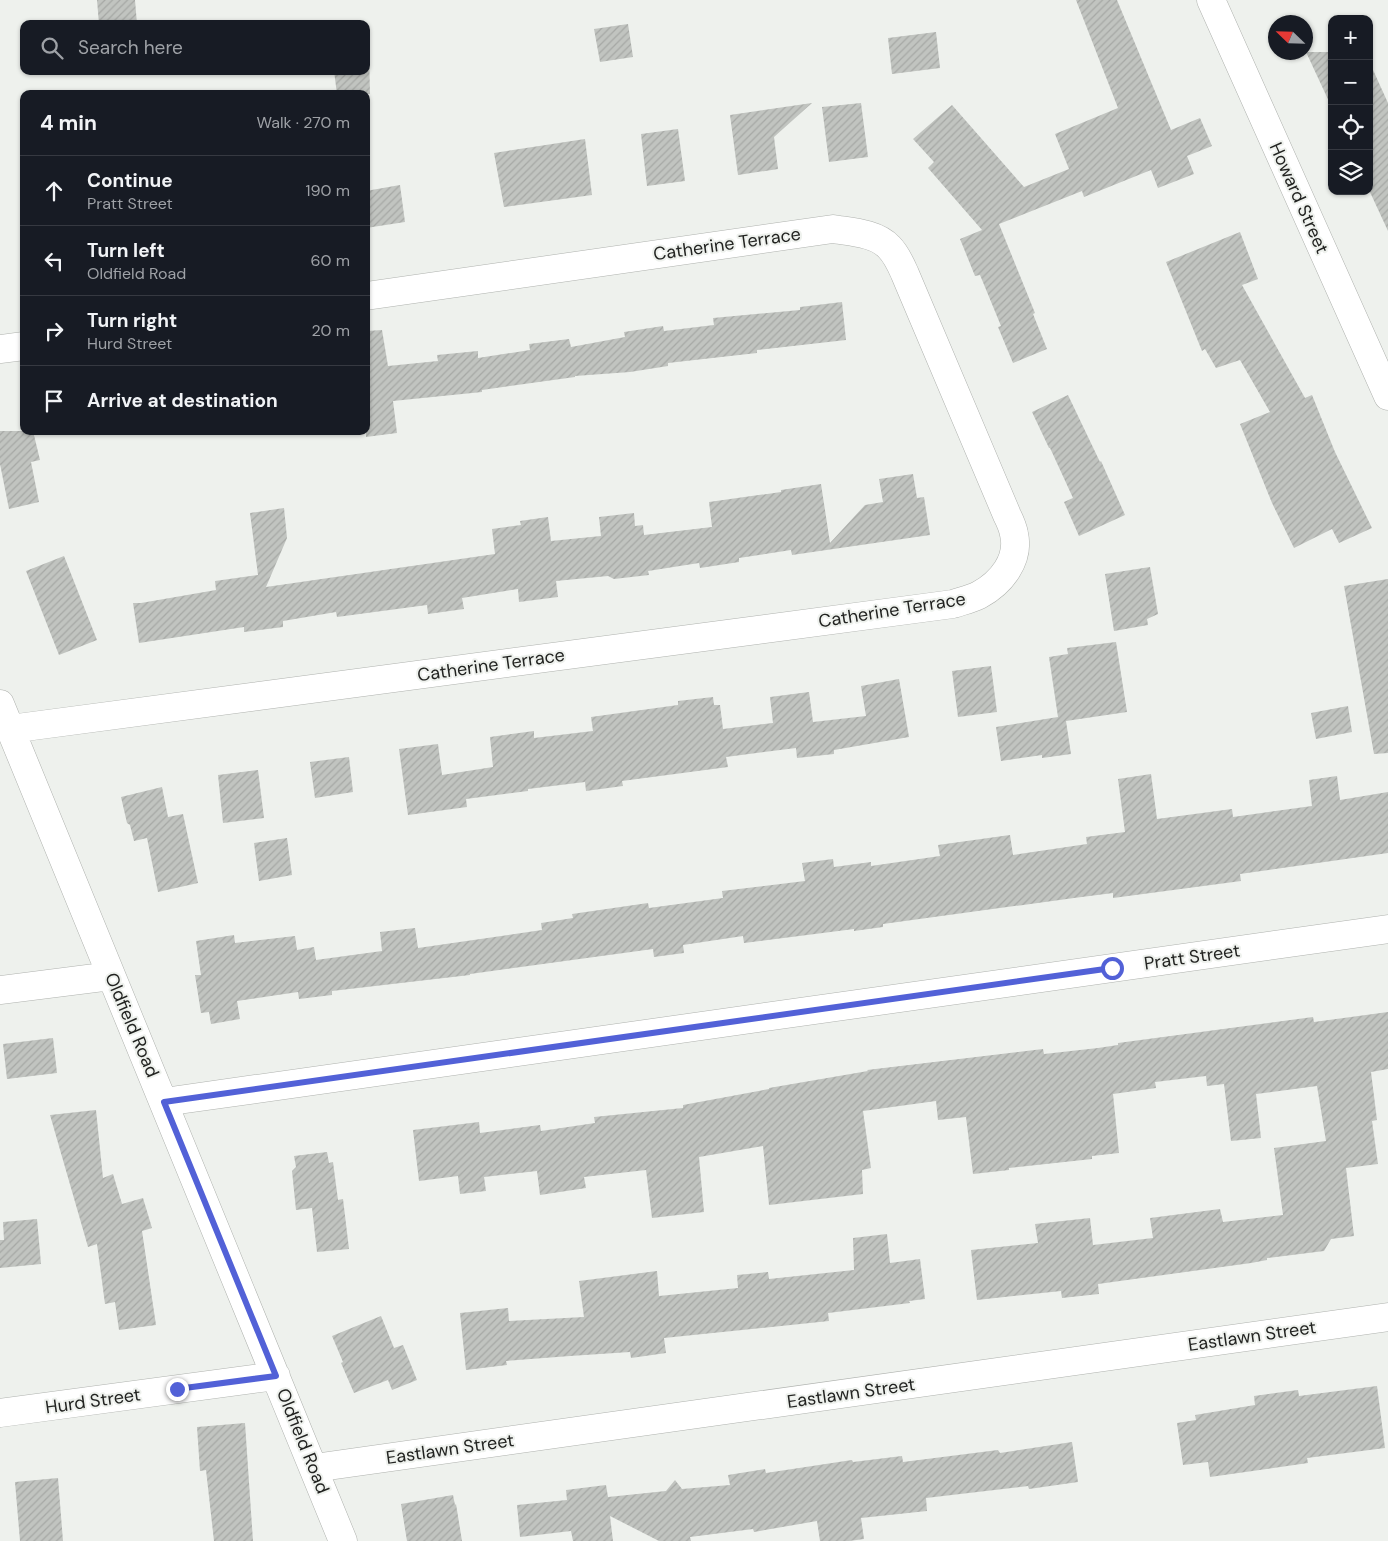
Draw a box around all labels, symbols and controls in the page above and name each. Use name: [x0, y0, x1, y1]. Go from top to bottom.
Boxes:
north arrow: [1268, 15, 1313, 60]
map controls: [1328, 15, 1373, 195]
button: +: [1328, 15, 1373, 60]
search box: [20, 20, 370, 75]
icon: search: [38, 34, 66, 62]
text: Search here: [78, 35, 183, 60]
button: −: [1328, 60, 1373, 105]
button: locate: [1328, 105, 1373, 150]
text: 4 min: [40, 109, 97, 137]
text: Walk · 270 m: [257, 112, 350, 133]
street label: Howard Street: [1264, 139, 1334, 257]
button: layers: [1328, 150, 1373, 195]
text: Continue: [87, 168, 173, 193]
icon: ahead: [40, 177, 68, 205]
text: 190 m: [306, 180, 350, 201]
text: Pratt Street: [87, 193, 173, 214]
street label: Catherine Terrace: [652, 222, 802, 266]
text: Turn left: [87, 238, 165, 263]
icon: left: [40, 247, 68, 275]
text: 60 m: [310, 250, 350, 271]
text: Oldfield Road: [87, 263, 186, 284]
text: Turn right: [87, 308, 177, 333]
icon: right: [40, 317, 68, 345]
text: 20 m: [311, 320, 350, 341]
text: Hurd Street: [87, 333, 172, 354]
icon: arrive: [40, 387, 68, 415]
text: Arrive at destination: [87, 388, 278, 413]
street label: Catherine Terrace: [817, 587, 967, 633]
street label: Catherine Terrace: [416, 643, 566, 687]
street label: Pratt Street: [1143, 938, 1241, 976]
route start: [1101, 957, 1124, 980]
street label: Oldfield Road: [99, 969, 165, 1081]
street label: Eastlawn Street: [1186, 1315, 1318, 1357]
street label: Eastlawn Street: [785, 1372, 917, 1414]
route end: [166, 1378, 189, 1401]
street label: Hurd Street: [44, 1382, 142, 1420]
street label: Oldfield Road: [271, 1385, 335, 1497]
street label: Eastlawn Street: [384, 1428, 516, 1470]

